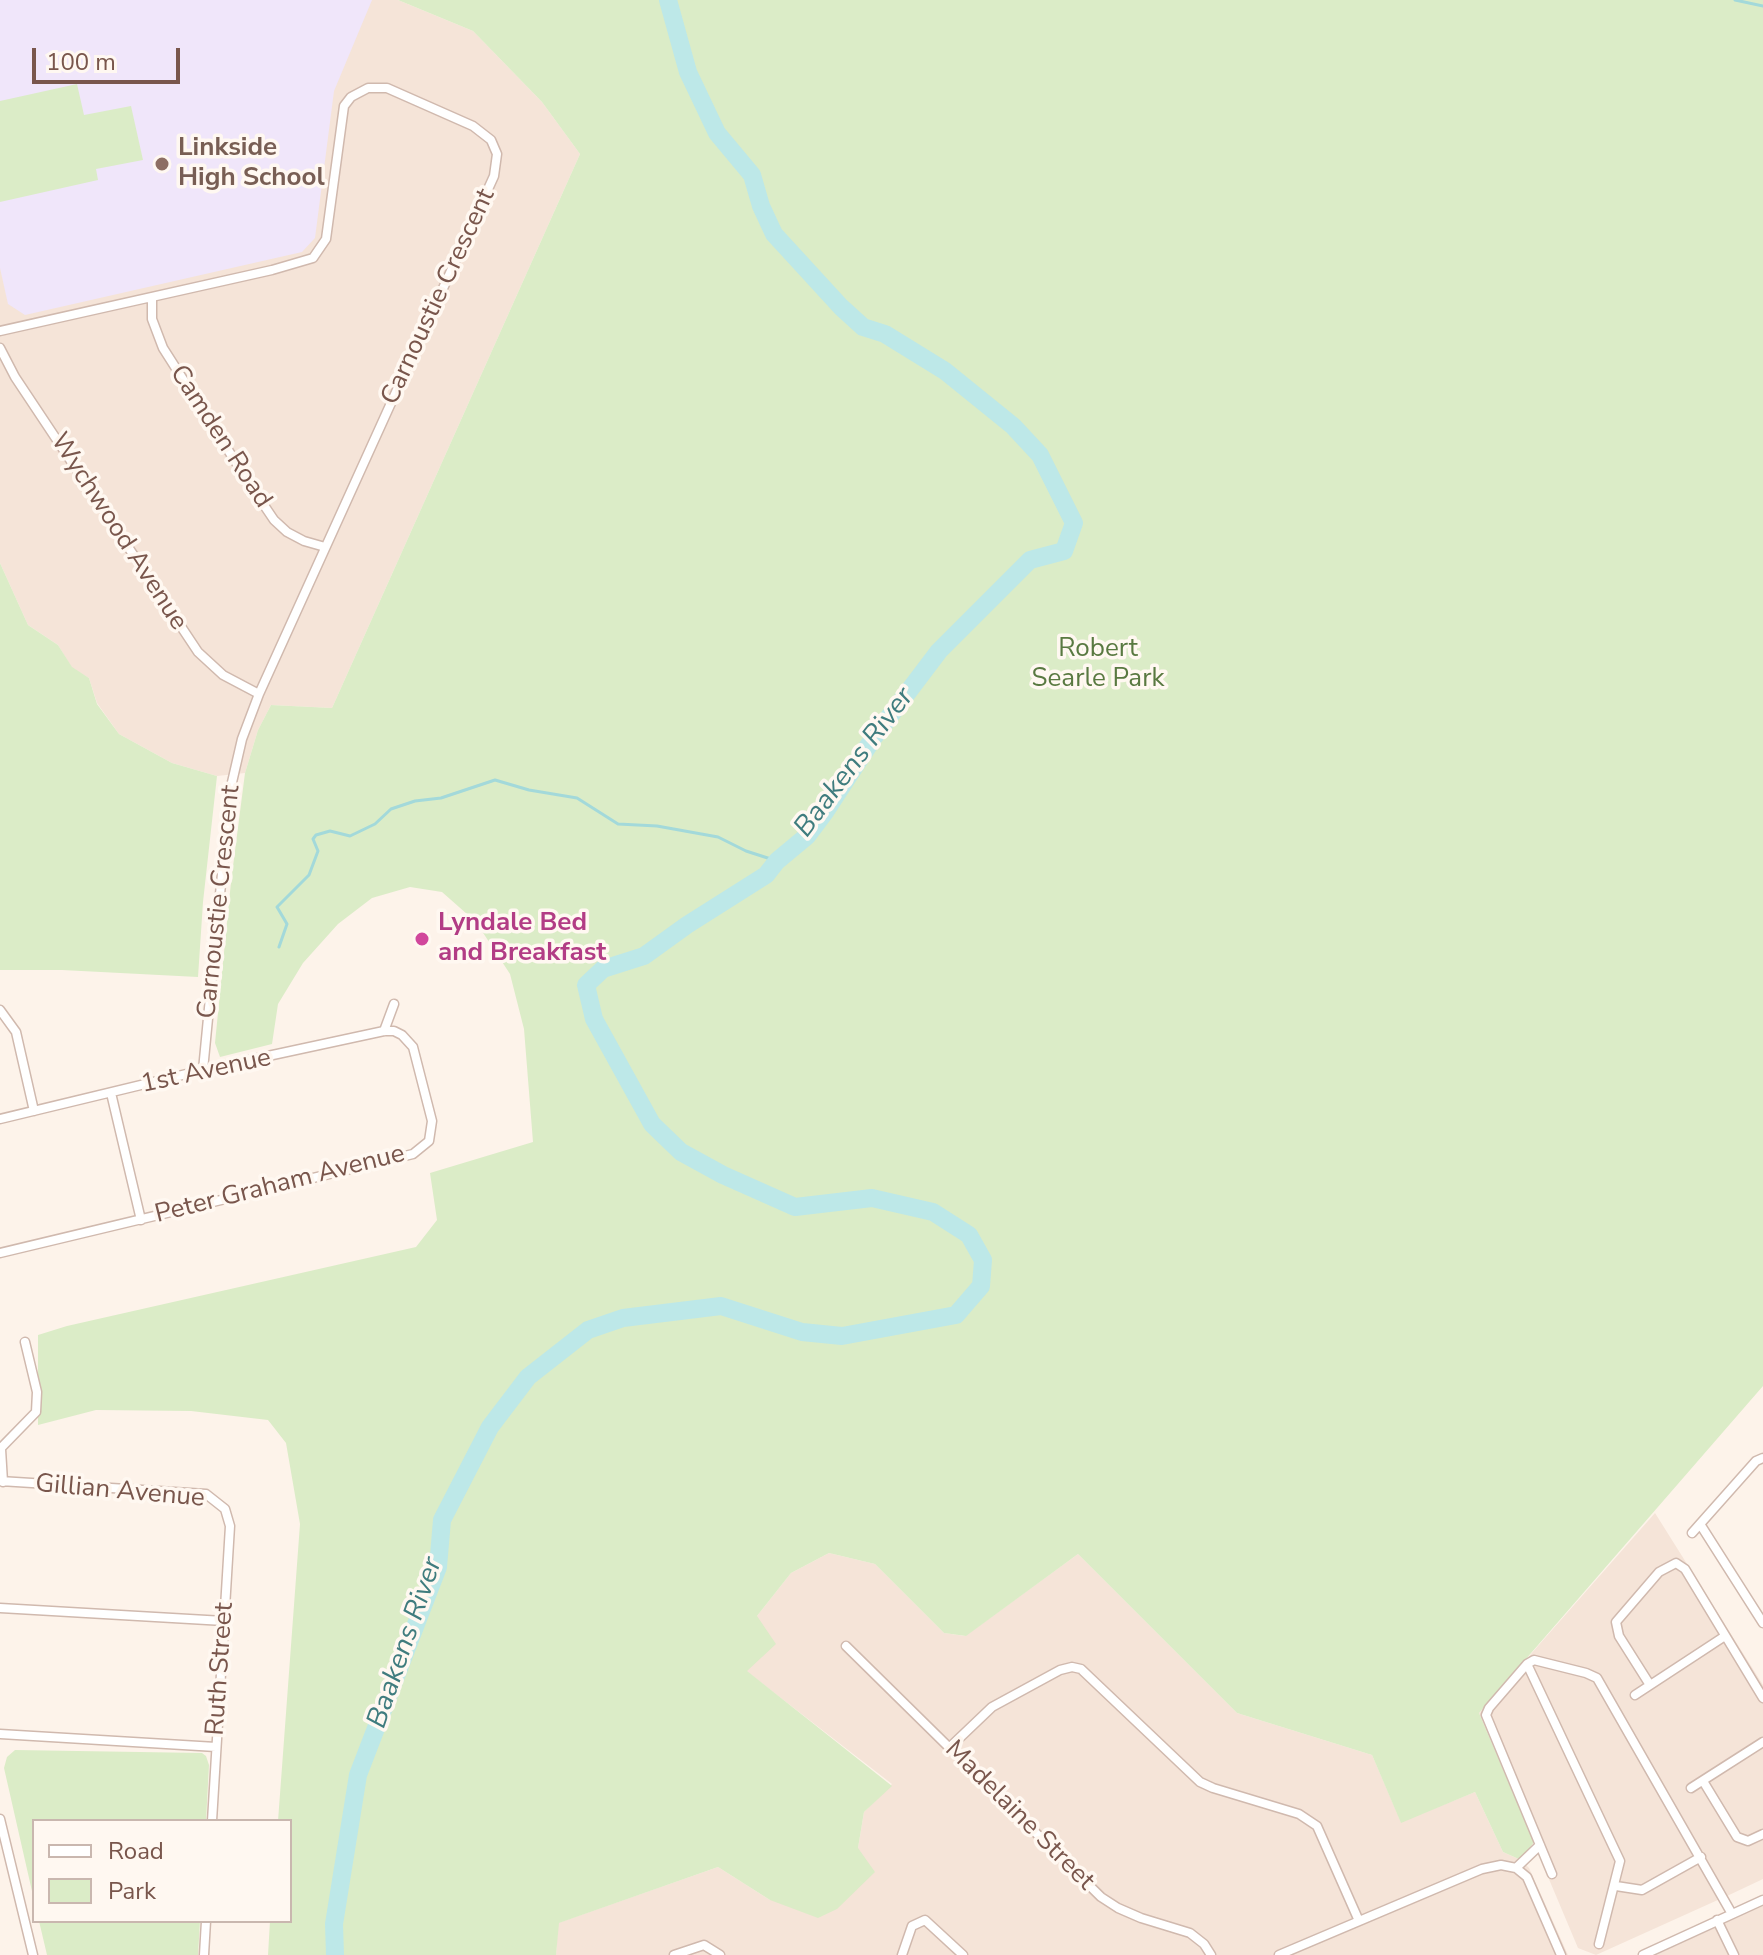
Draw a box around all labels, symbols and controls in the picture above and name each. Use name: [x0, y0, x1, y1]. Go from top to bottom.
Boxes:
scale bar: [36, 32, 184, 82]
text: 100 m: [46, 46, 116, 78]
place label: Linkside High School: [178, 133, 325, 194]
marker: Linkside High School: [153, 155, 171, 173]
street label: Carnoustie Crescent: [375, 184, 503, 410]
street label: Camden Road: [162, 360, 278, 514]
street label: Wychwood Avenue: [43, 428, 193, 636]
park label: Robert Searle Park: [1032, 634, 1164, 696]
water label: Baakens River: [788, 682, 922, 844]
street label: Carnoustie Crescent: [192, 784, 248, 1020]
place label: Lyndale Bed and Breakfast: [438, 908, 606, 970]
marker: Lyndale Bed and Breakfast: [413, 930, 431, 948]
street label: 1st Avenue: [138, 1043, 274, 1101]
street label: Peter Graham Avenue: [152, 1139, 408, 1231]
street label: Gillian Avenue: [34, 1469, 206, 1515]
water label: Baakens River: [361, 1553, 451, 1733]
street label: Ruth Street: [201, 1601, 241, 1737]
street label: Madelaine Street: [938, 1735, 1100, 1897]
legend: [32, 1819, 292, 1923]
text: Road: [108, 1835, 164, 1867]
text: Park: [108, 1875, 156, 1907]

